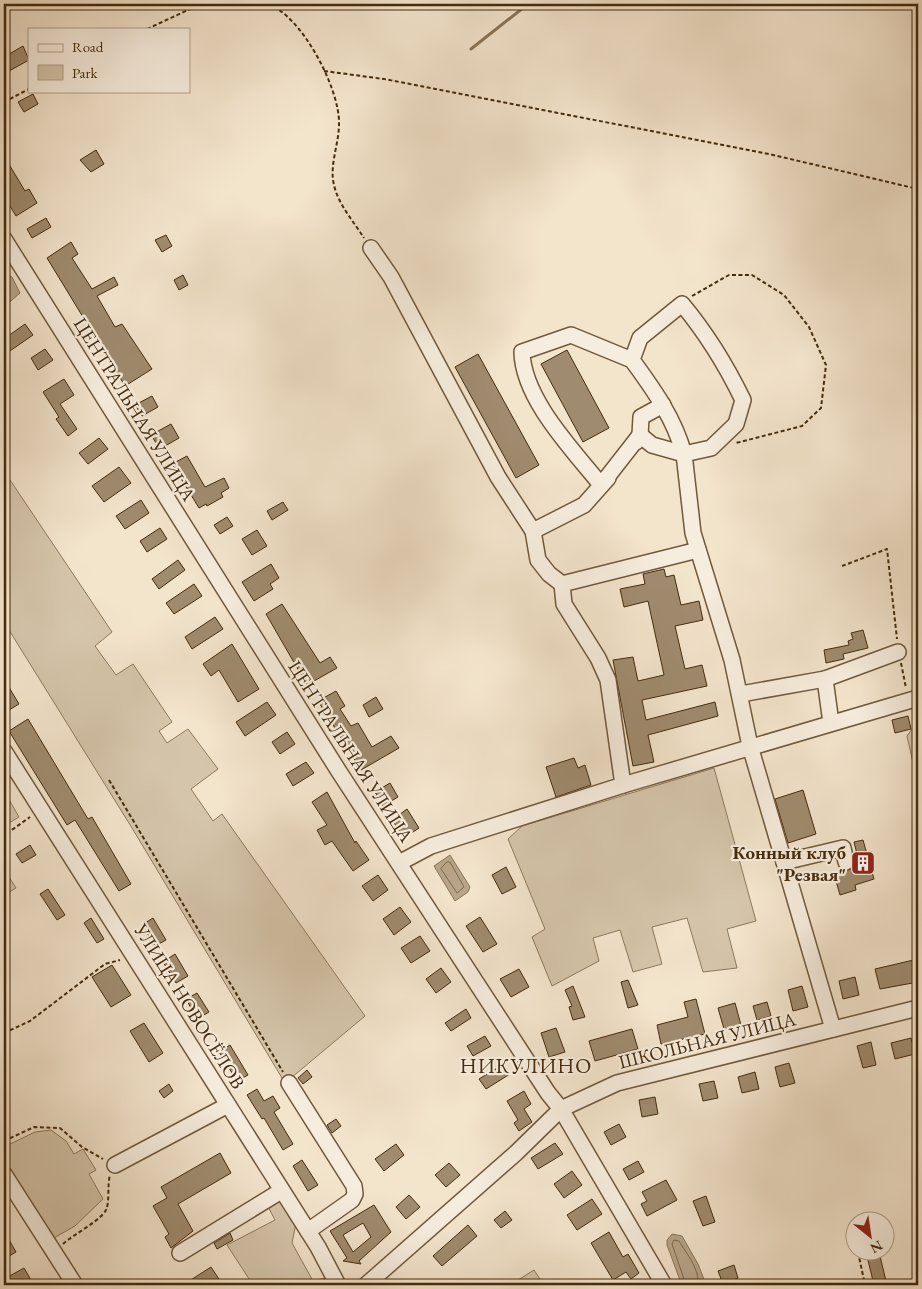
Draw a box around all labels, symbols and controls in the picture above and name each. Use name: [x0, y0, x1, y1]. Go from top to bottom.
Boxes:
legend: [28, 28, 190, 92]
text: Road: [72, 37, 104, 56]
text: Park: [72, 63, 99, 82]
street label: ЦЕНТРАЛЬНАЯ УЛИЦА: [68, 313, 202, 506]
street label: ЦЕНТРАЛЬНАЯ УЛИЦА: [282, 656, 419, 848]
place label: Конный клуб "Резвая": [732, 840, 846, 887]
building icon: Конный клуб "Резвая": [850, 850, 876, 876]
street label: УЛИЦА НОВОСЁЛОВ: [128, 918, 251, 1094]
street label: ШКОЛЬНАЯ УЛИЦА: [616, 1006, 799, 1075]
district label: НИКУЛИНО: [460, 1052, 592, 1079]
north arrow: [844, 1212, 894, 1262]
text: N: [867, 1237, 886, 1258]

